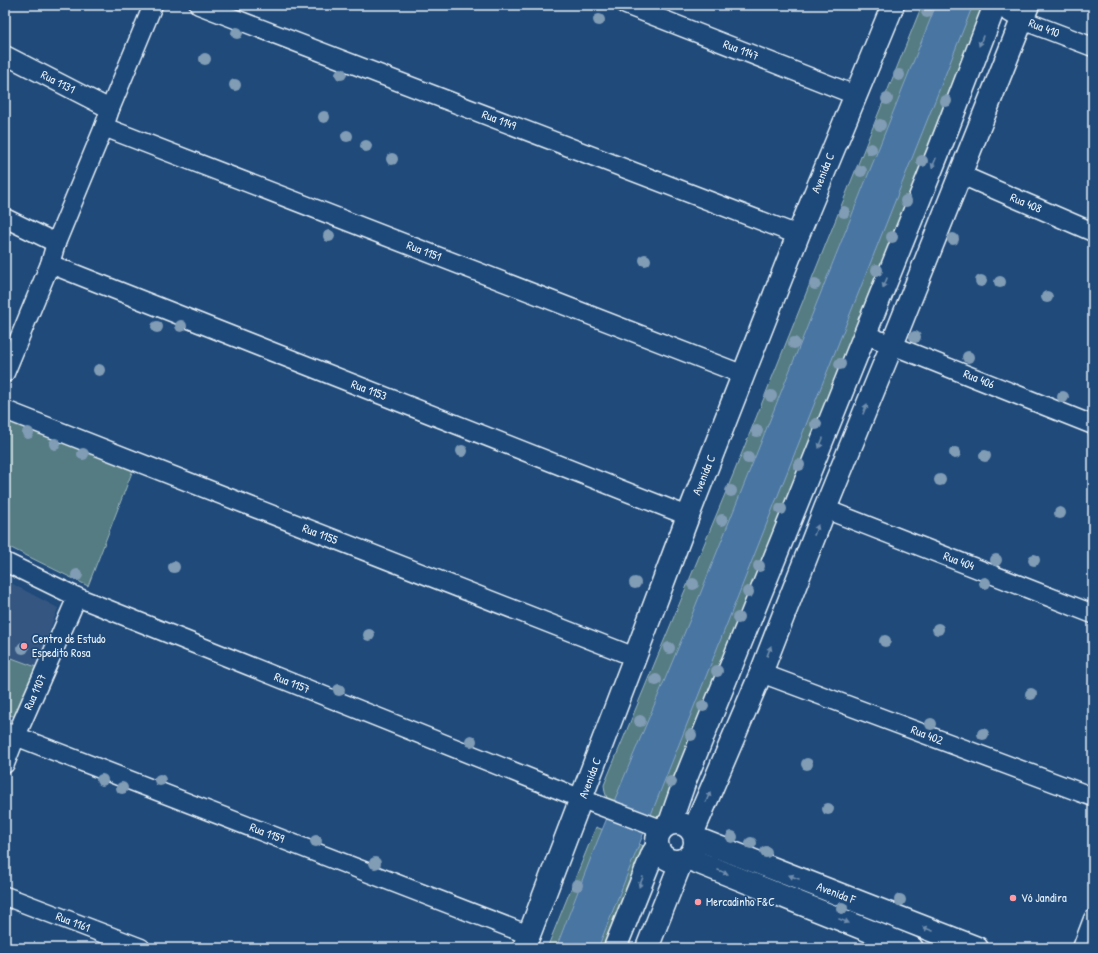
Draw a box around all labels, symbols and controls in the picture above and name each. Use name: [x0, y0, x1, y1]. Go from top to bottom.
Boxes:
street label: Rua 410: [1026, 14, 1062, 41]
street label: Rua 1147: [721, 35, 761, 64]
one-way arrow: [977, 36, 983, 48]
street label: Rua 1131: [38, 66, 78, 97]
street label: Rua 1149: [480, 105, 519, 134]
street label: Avenida C: [807, 150, 838, 196]
one-way arrow: [930, 157, 936, 169]
street label: Rua 408: [1008, 188, 1045, 217]
street label: Rua 1151: [404, 236, 444, 265]
one-way arrow: [881, 277, 887, 289]
street label: Rua 406: [961, 365, 998, 393]
street label: Rua 1153: [349, 375, 389, 404]
one-way arrow: [863, 403, 869, 415]
one-way arrow: [817, 437, 823, 449]
street label: Avenida C: [688, 452, 719, 498]
street label: Rua 1155: [300, 519, 340, 548]
one-way arrow: [814, 523, 820, 535]
street label: Rua 404: [941, 547, 978, 574]
place label: Centro de Estudo Espedito Rosa: [32, 630, 106, 661]
marker: Centro de Estudo Espedito Rosa: [19, 641, 29, 651]
one-way arrow: [767, 644, 773, 656]
street label: Rua 1157: [272, 668, 313, 697]
street label: Rua 1107: [19, 671, 50, 712]
street label: Rua 402: [909, 721, 946, 749]
street label: Avenida C: [574, 755, 605, 801]
one-way arrow: [705, 791, 711, 802]
street label: Rua 1159: [247, 818, 288, 847]
one-way arrow: [717, 870, 729, 876]
one-way arrow: [787, 873, 799, 879]
one-way arrow: [638, 877, 644, 888]
street label: Avenida F: [814, 877, 858, 908]
place label: Vó Jandira: [1021, 889, 1067, 906]
place label: Mercadinho F&C: [706, 893, 775, 910]
marker: Vó Jandira: [1008, 893, 1018, 903]
marker: Mercadinho F&C: [693, 897, 703, 907]
street label: Rua 1161: [54, 907, 93, 936]
one-way arrow: [838, 918, 850, 924]
one-way arrow: [921, 925, 933, 931]

